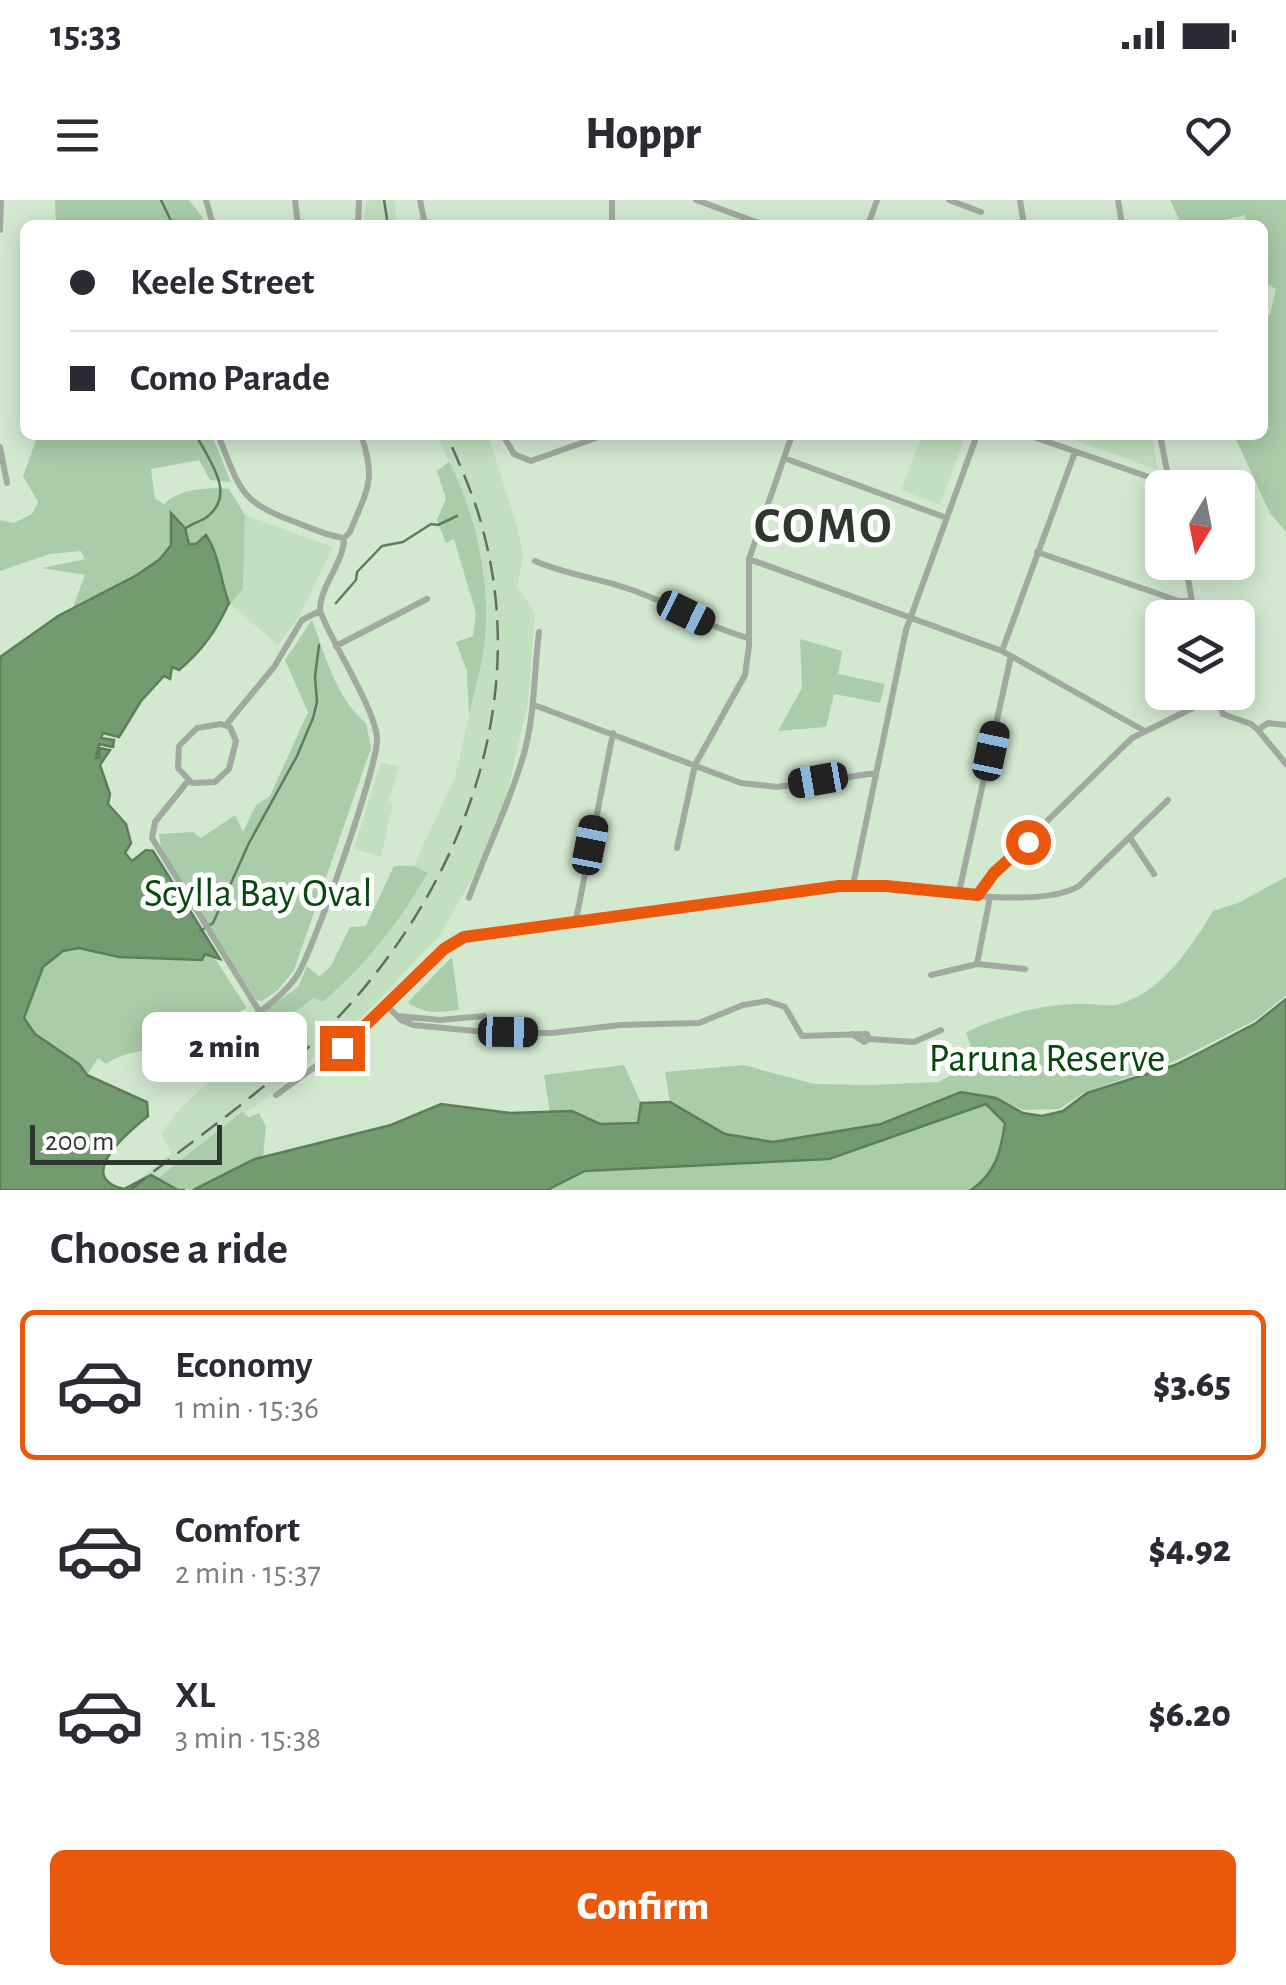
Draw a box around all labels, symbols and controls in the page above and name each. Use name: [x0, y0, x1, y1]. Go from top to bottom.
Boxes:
text: 15:33: [50, 16, 122, 54]
icon: menu: [50, 108, 105, 163]
icon: heart: [1181, 108, 1236, 163]
text: Hoppr: [585, 112, 701, 157]
text: Keele Street: [130, 264, 314, 302]
text: Como Parade: [130, 360, 330, 398]
north arrow: [1145, 470, 1255, 580]
map controls: [1145, 470, 1255, 710]
district label: COMO: [754, 502, 894, 552]
car: [652, 586, 720, 640]
button: layers: [1145, 600, 1255, 710]
car: [970, 719, 1012, 783]
car: [786, 760, 850, 800]
car: [570, 813, 610, 877]
route start: [1006, 820, 1051, 865]
park label: Scylla Bay Oval: [144, 874, 372, 914]
callout: 2 min: [142, 1013, 307, 1083]
car: [478, 1016, 538, 1048]
route end: [320, 1026, 365, 1071]
text: 2 min: [189, 1031, 260, 1063]
park label: Paruna Reserve: [928, 1039, 1166, 1079]
scale bar: [30, 1120, 222, 1164]
text: 200 m: [45, 1128, 114, 1156]
text: Choose a ride: [50, 1227, 288, 1272]
icon: car: [55, 1340, 145, 1430]
text: Economy: [175, 1347, 313, 1385]
text: $3.65: [1153, 1366, 1231, 1404]
text: 1 min · 15:36: [175, 1392, 319, 1424]
icon: car: [55, 1505, 145, 1595]
text: Comfort: [175, 1512, 300, 1550]
text: $4.92: [1149, 1531, 1231, 1569]
text: 2 min · 15:37: [175, 1557, 321, 1589]
icon: car: [55, 1670, 145, 1760]
text: XL: [175, 1677, 215, 1715]
text: $6.20: [1148, 1696, 1231, 1734]
text: 3 min · 15:38: [175, 1722, 321, 1754]
button: Confirm: [50, 1850, 1236, 1965]

